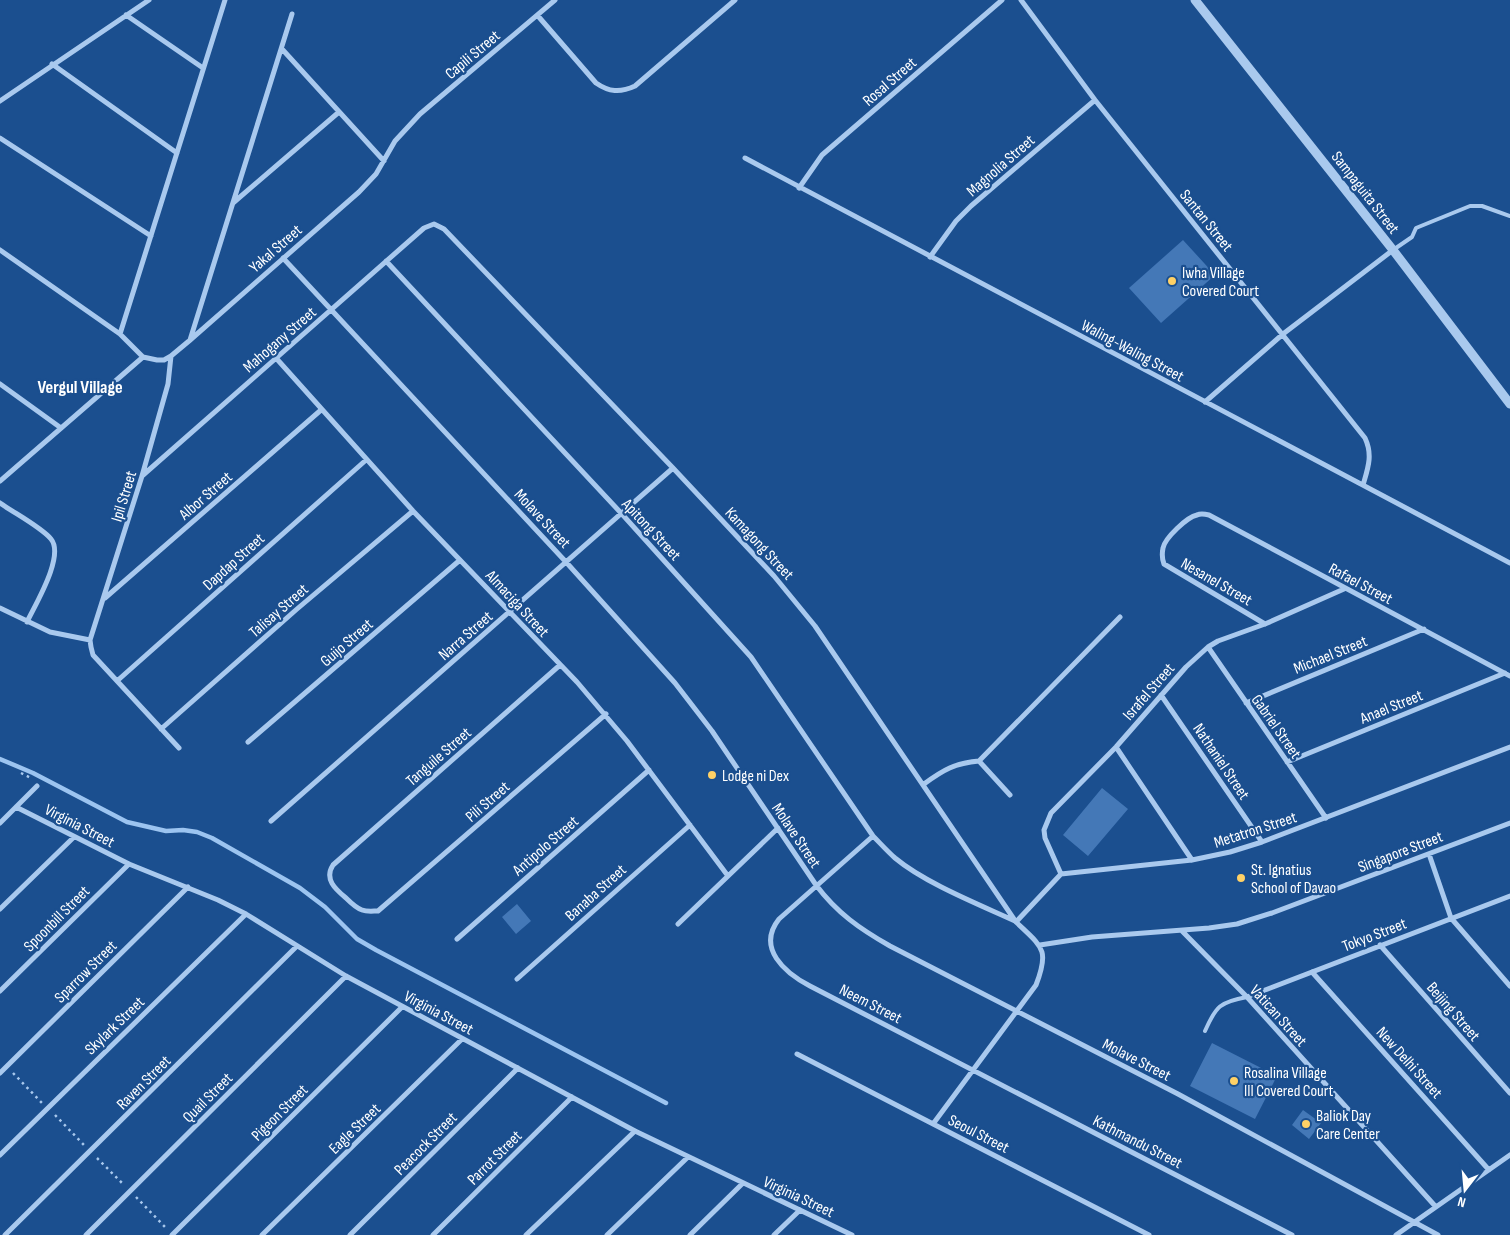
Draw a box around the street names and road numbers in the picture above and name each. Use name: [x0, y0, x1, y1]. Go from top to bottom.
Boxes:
street label: Capili Street: [442, 27, 504, 84]
street label: Rosal Street: [859, 54, 921, 111]
street label: Magnolia Street: [963, 131, 1039, 201]
street label: Sampaguita Street: [1327, 148, 1403, 238]
street label: Santan Street: [1175, 186, 1237, 256]
street label: Yakal Street: [246, 221, 306, 277]
street label: Mahogany Street: [240, 303, 321, 377]
street label: Waling-Waling Street: [1078, 316, 1187, 386]
street label: Albor Street: [175, 468, 237, 525]
street label: Ipil Street: [108, 469, 141, 524]
street label: Molave Street: [510, 485, 574, 553]
street label: Apitong Street: [617, 494, 684, 565]
street label: Kamagong Street: [720, 504, 797, 584]
street label: Dapdap Street: [199, 529, 269, 595]
street label: Nesanel Street: [1177, 554, 1255, 610]
street label: Rafael Street: [1325, 560, 1396, 609]
street label: Almaciga Street: [480, 566, 553, 641]
street label: Talisay Street: [246, 580, 313, 642]
street label: Narra Street: [435, 607, 497, 665]
street label: Guijo Street: [317, 615, 377, 671]
street label: Michael Street: [1291, 632, 1370, 679]
street label: Israfel Street: [1119, 659, 1179, 724]
street label: Anael Street: [1357, 686, 1426, 729]
street label: Gabriel Street: [1247, 691, 1305, 763]
street label: Nathaniel Street: [1188, 720, 1253, 804]
street label: Tanguile Street: [402, 724, 476, 791]
street label: Pili Street: [462, 778, 514, 826]
street label: Molave Street: [767, 800, 824, 872]
street label: Virginia Street: [41, 801, 118, 852]
street label: Metatron Street: [1212, 808, 1299, 853]
street label: Antipolo Street: [508, 812, 583, 881]
street label: Singapore Street: [1355, 827, 1446, 877]
street label: Banaba Street: [562, 861, 630, 925]
street label: Spoonbill Street: [20, 882, 94, 956]
street label: Tokyo Street: [1340, 914, 1409, 956]
street label: Sparrow Street: [51, 937, 121, 1007]
street label: Beijing Street: [1422, 979, 1484, 1045]
street label: Neem Street: [836, 981, 905, 1028]
street label: Vatican Street: [1245, 981, 1311, 1051]
street label: Virginia Street: [400, 987, 476, 1040]
street label: Skylark Street: [81, 993, 149, 1059]
street label: New Delhi Street: [1372, 1023, 1446, 1103]
street label: Molave Street: [1099, 1035, 1174, 1086]
street label: Raven Street: [113, 1052, 175, 1114]
street label: Quail Street: [179, 1069, 237, 1127]
street label: Pigeon Street: [248, 1081, 312, 1145]
street label: Eagle Street: [325, 1100, 385, 1158]
street label: Peacock Street: [391, 1109, 462, 1179]
street label: Seoul Street: [945, 1111, 1012, 1158]
street label: Kathmandu Street: [1089, 1112, 1185, 1173]
street label: Parrot Street: [464, 1127, 526, 1189]
street label: Virginia Street: [760, 1173, 837, 1222]

